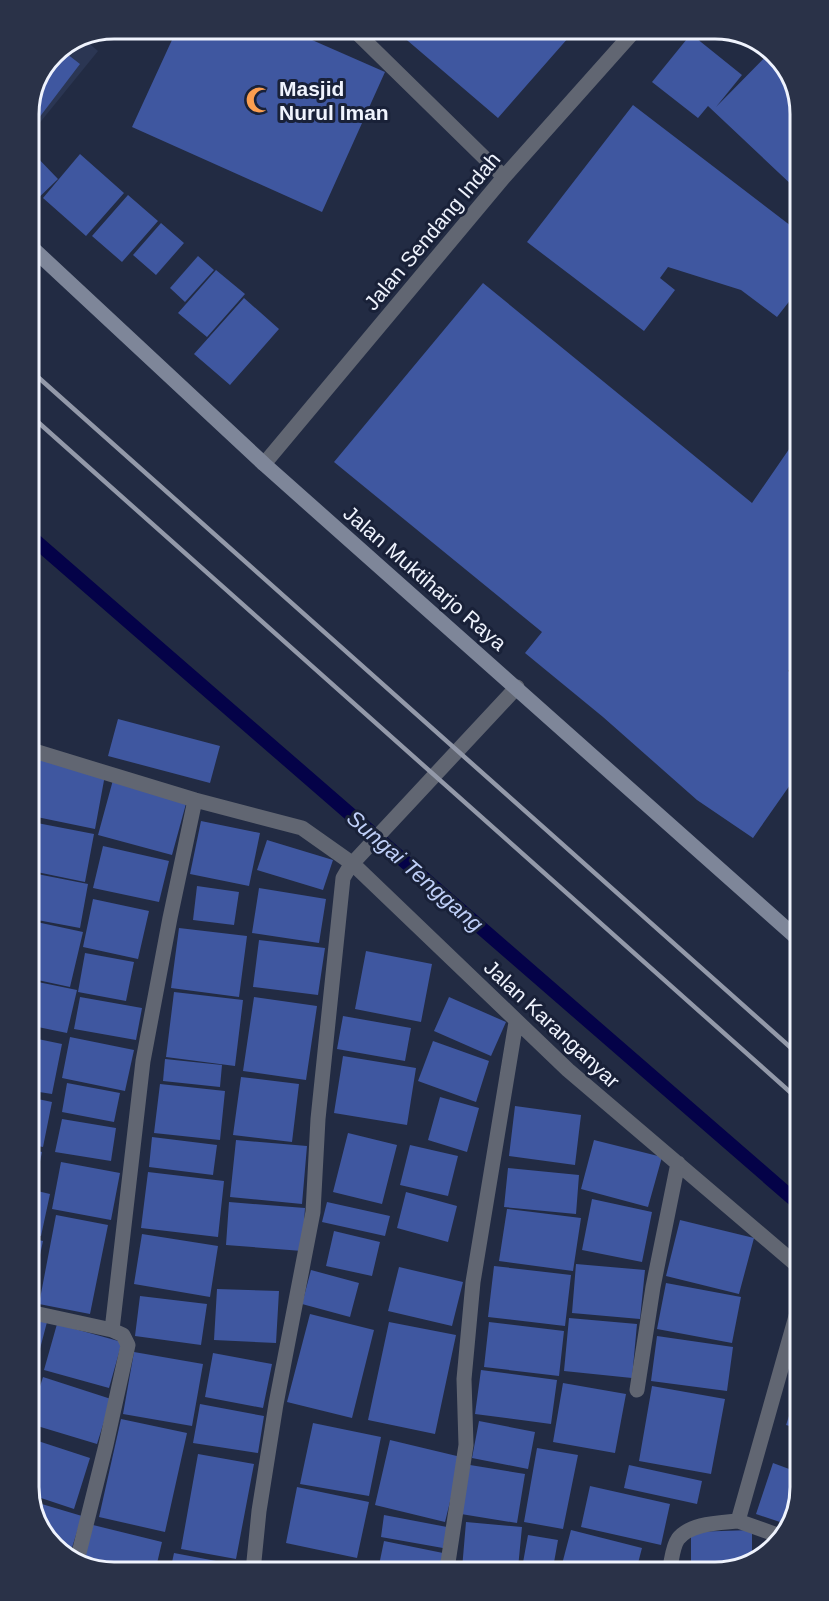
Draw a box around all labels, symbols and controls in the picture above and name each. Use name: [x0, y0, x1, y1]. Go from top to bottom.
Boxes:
place label: Masjid Nurul Iman: [279, 77, 389, 124]
mosque icon: Masjid Nurul Iman: [244, 85, 274, 115]
street label: Jalan Sendang Indah: [359, 148, 505, 314]
street label: Jalan Muktiharjo Raya: [339, 501, 511, 655]
water label: Sungai Tenggang: [342, 805, 489, 937]
street label: Jalan Karanganyar: [480, 955, 624, 1093]

